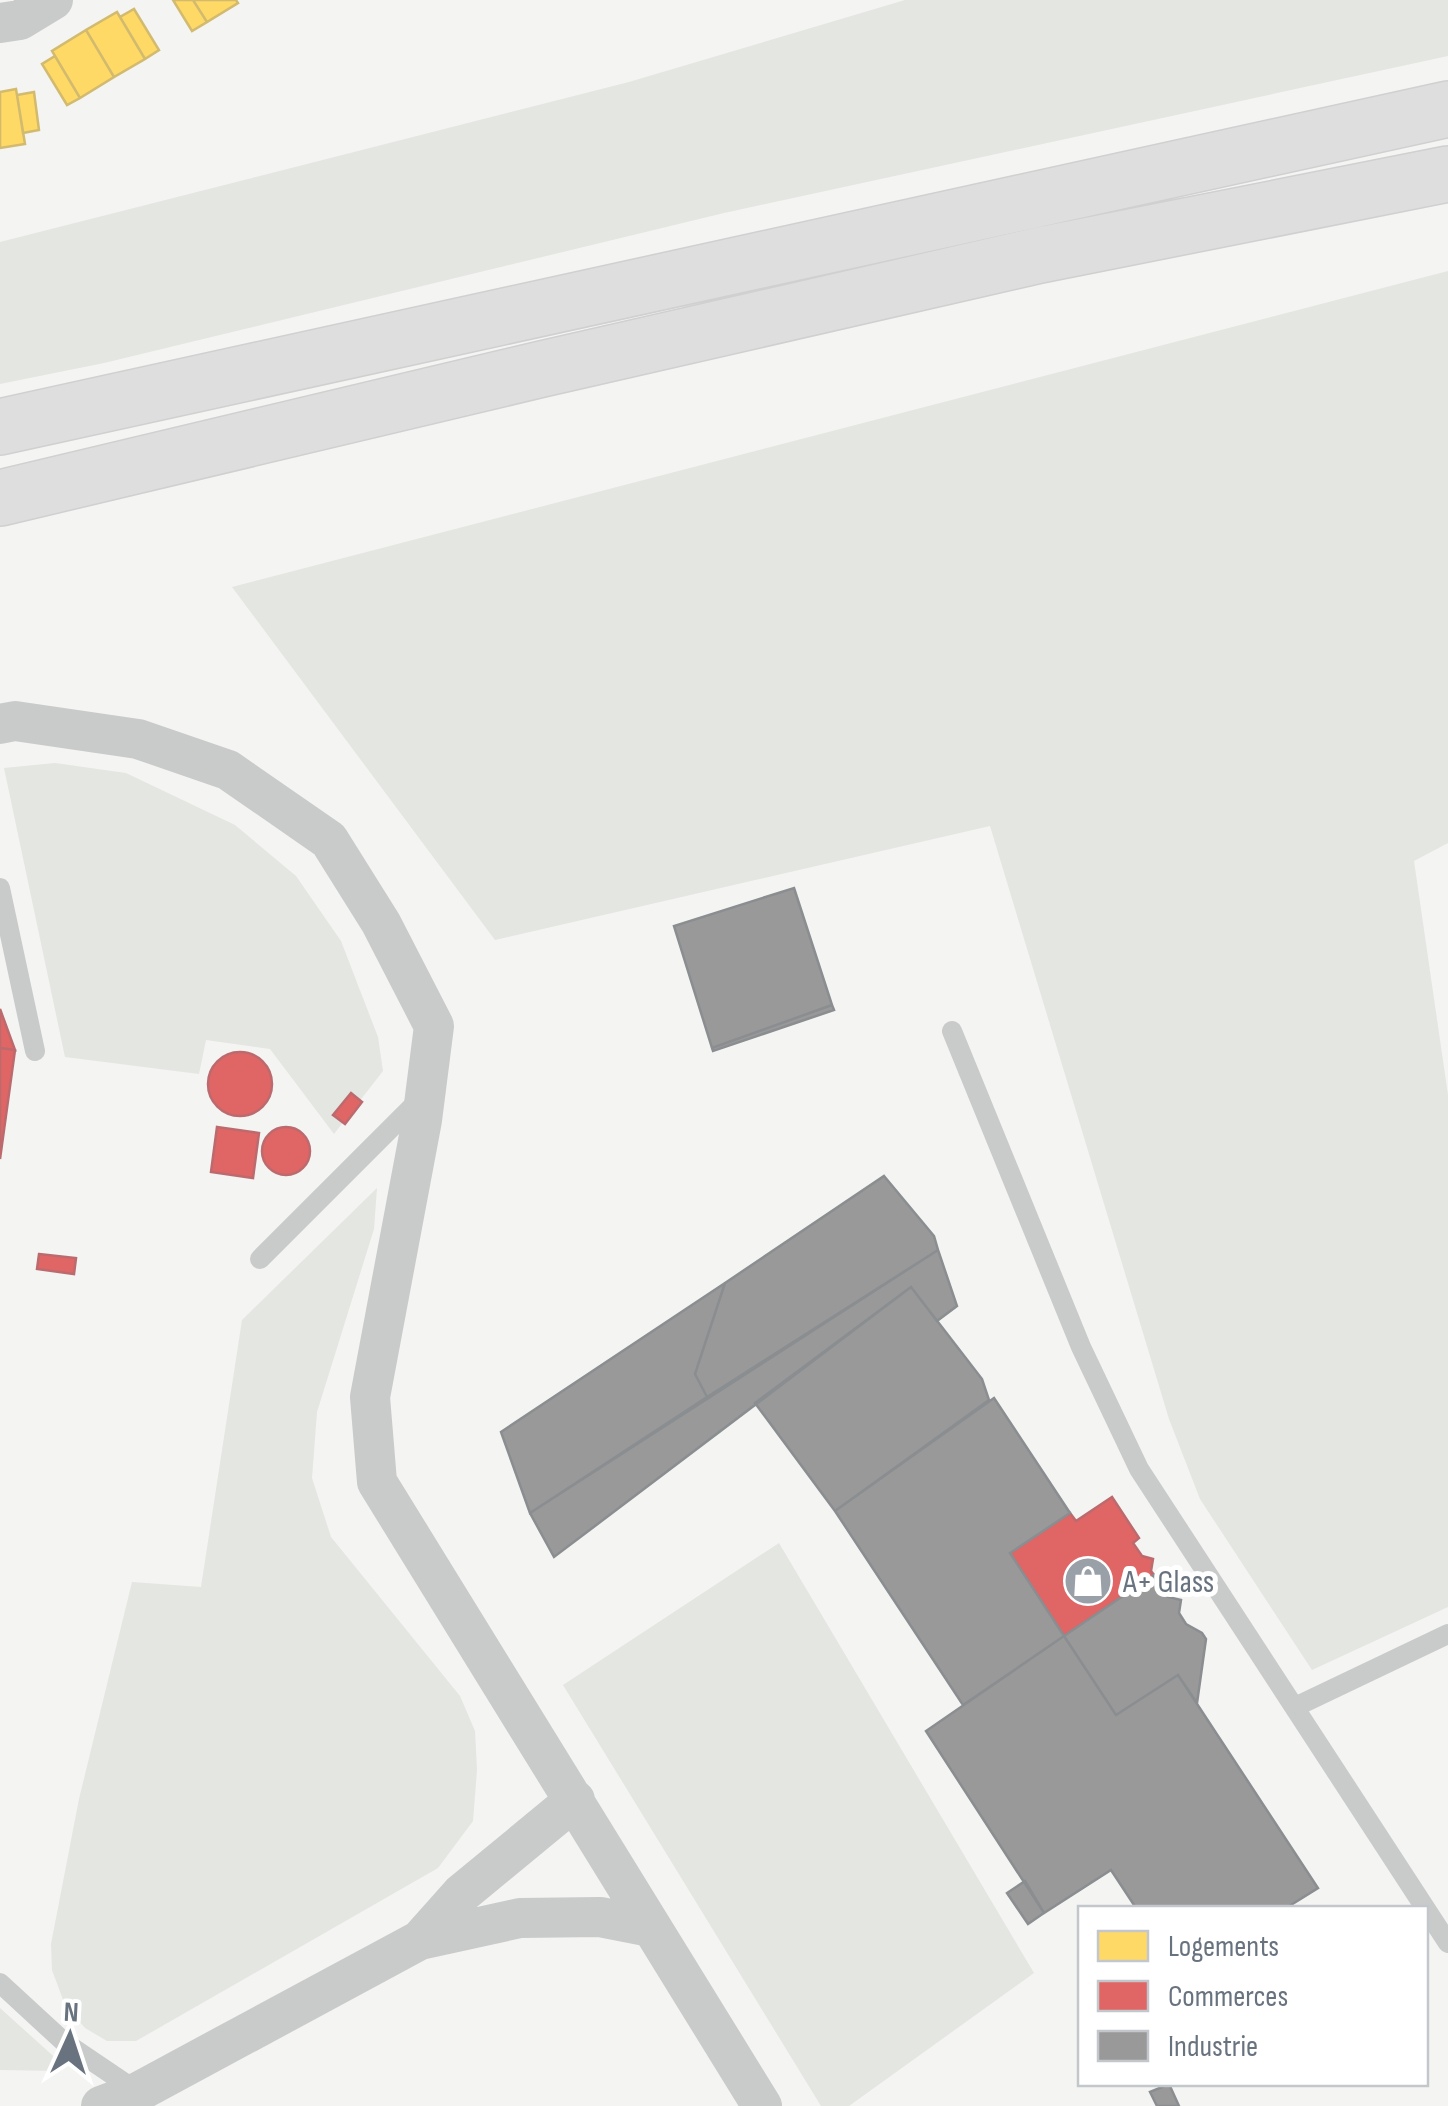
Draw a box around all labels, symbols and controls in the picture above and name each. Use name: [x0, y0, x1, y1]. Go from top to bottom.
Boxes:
shop icon: A+ Glass: [1062, 1555, 1114, 1607]
place label: A+ Glass: [1122, 1563, 1214, 1602]
legend: [1078, 1906, 1428, 2086]
text: Logements: [1168, 1929, 1279, 1965]
text: Commerces: [1168, 1979, 1288, 2015]
north arrow: [20, 1986, 120, 2086]
text: N: [63, 1996, 80, 2029]
text: Industrie: [1168, 2029, 1258, 2065]

